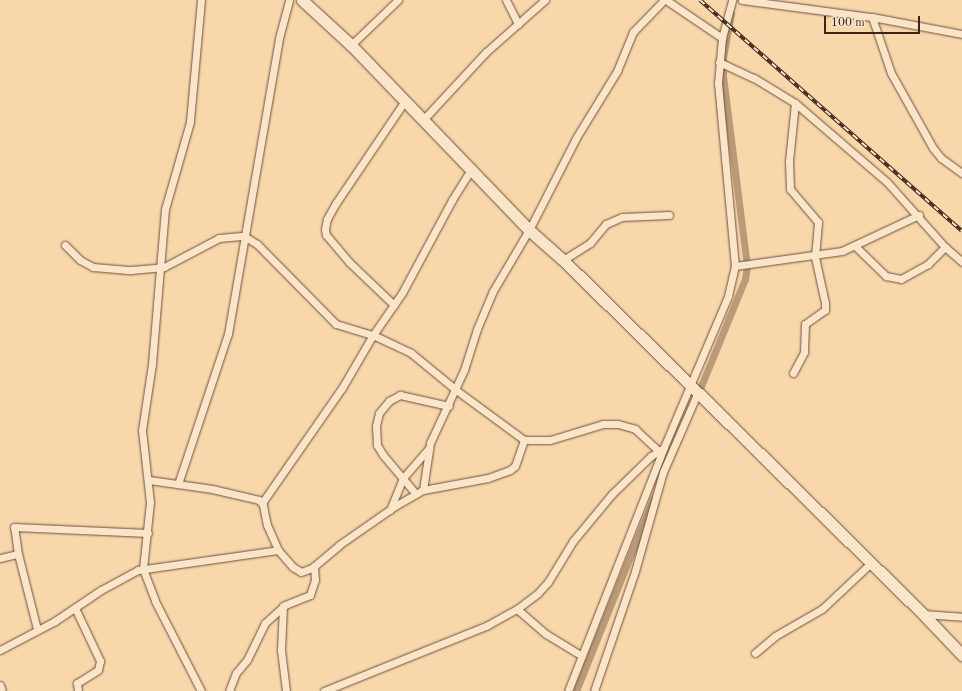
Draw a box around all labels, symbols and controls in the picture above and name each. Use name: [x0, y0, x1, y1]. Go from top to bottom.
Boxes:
scale bar: [826, 8, 922, 34]
text: 100 m: [831, 17, 865, 29]

